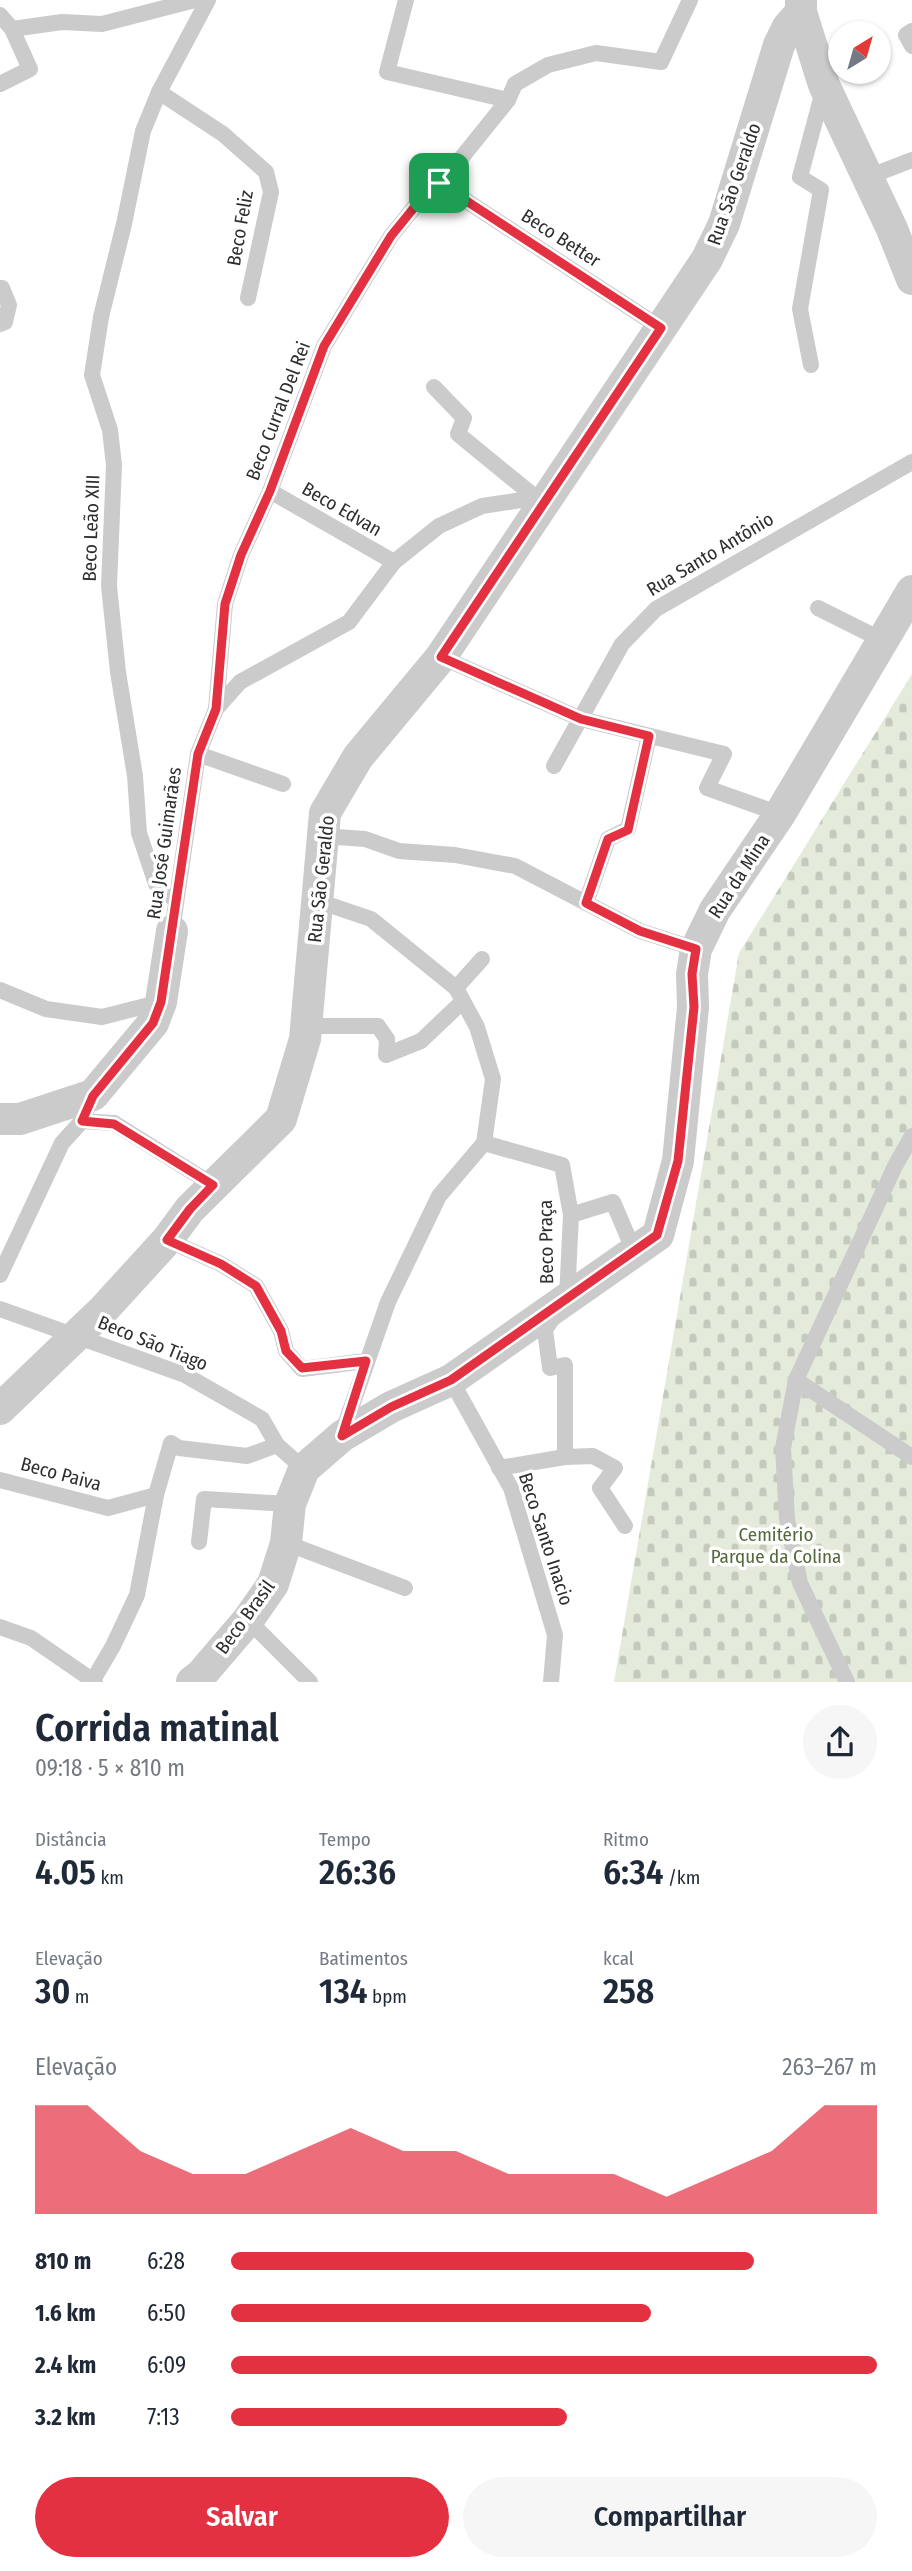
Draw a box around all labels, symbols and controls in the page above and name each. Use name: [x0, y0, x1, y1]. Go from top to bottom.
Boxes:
north arrow: [828, 21, 891, 84]
map controls: [828, 21, 891, 84]
street label: Rua São Geraldo: [702, 120, 766, 248]
pin: [409, 153, 469, 213]
icon: arrive: [420, 164, 458, 202]
street label: Beco Feliz: [222, 188, 258, 268]
street label: Beco Better: [517, 204, 605, 272]
street label: Beco Curral Del Rei: [241, 338, 315, 484]
street label: Beco Leão XIII: [78, 474, 104, 582]
street label: Beco Edvan: [298, 477, 386, 541]
street label: Rua Santo Antônio: [642, 507, 778, 601]
street label: Rua José Guimarães: [142, 765, 186, 921]
street label: Rua São Geraldo: [303, 814, 339, 944]
street label: Rua da Mina: [703, 830, 775, 922]
street label: Beco Praça: [534, 1200, 558, 1284]
street label: Beco São Tiago: [95, 1311, 211, 1375]
street label: Beco Paiva: [18, 1452, 104, 1496]
street label: Beco Santo Inacio: [514, 1470, 578, 1608]
park label: Cemitério Parque da Colina: [711, 1523, 841, 1568]
street label: Beco Brasil: [211, 1576, 279, 1658]
text: Corrida matinal: [35, 1705, 279, 1751]
button: share: [803, 1705, 877, 1779]
text: 09:18 · 5 × 810 m: [35, 1754, 185, 1782]
text: Distância: [35, 1828, 107, 1851]
text: Tempo: [319, 1828, 371, 1851]
text: Ritmo: [603, 1828, 649, 1851]
text: 4.05: [35, 1851, 96, 1893]
text: 26:36: [319, 1851, 396, 1893]
text: 6:34: [603, 1851, 664, 1893]
text: km: [96, 1866, 124, 1889]
text: /km: [664, 1866, 700, 1889]
text: Elevação: [35, 1947, 103, 1970]
text: Batimentos: [319, 1947, 408, 1970]
text: kcal: [603, 1947, 634, 1970]
text: 30: [35, 1970, 70, 2012]
text: 134: [319, 1970, 368, 2012]
text: 258: [603, 1970, 654, 2012]
text: m: [70, 1985, 89, 2008]
text: bpm: [368, 1985, 407, 2008]
text: Elevação: [35, 2053, 117, 2081]
text: 263–267 m: [782, 2053, 877, 2081]
text: 810 m: [35, 2247, 91, 2275]
text: 6:28: [147, 2247, 185, 2275]
text: 1.6 km: [35, 2299, 96, 2327]
text: 6:50: [147, 2299, 186, 2327]
text: 2.4 km: [35, 2351, 96, 2379]
text: 6:09: [147, 2351, 186, 2379]
text: 3.2 km: [35, 2403, 96, 2431]
text: 7:13: [147, 2403, 180, 2431]
button: Salvar: [35, 2477, 449, 2557]
button: Compartilhar: [463, 2477, 877, 2557]

